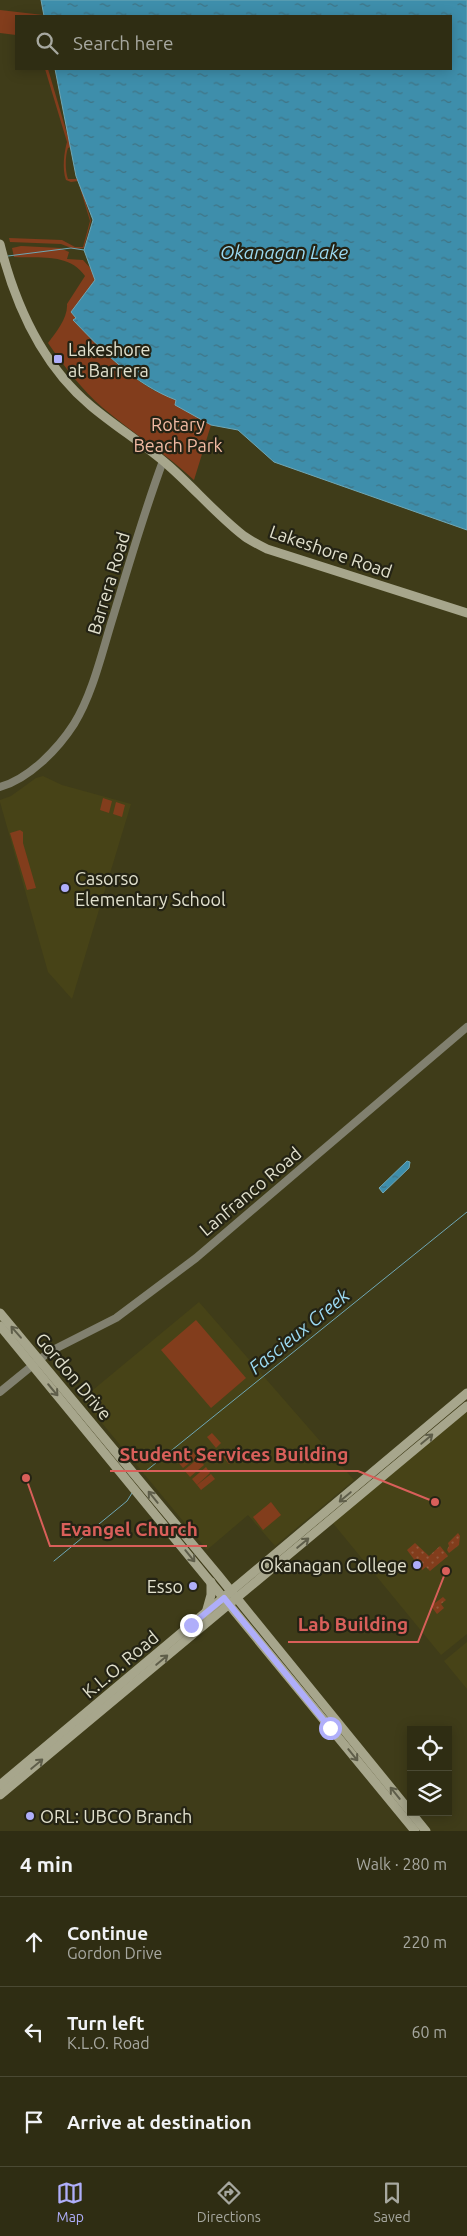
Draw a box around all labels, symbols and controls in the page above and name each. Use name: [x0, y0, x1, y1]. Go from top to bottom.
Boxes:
search box: [15, 15, 452, 70]
icon: search: [33, 29, 61, 57]
text: Search here: [73, 32, 173, 54]
water label: Okanagan Lake: [220, 241, 349, 263]
place label: Lakeshore at Barrera: [68, 339, 151, 380]
marker: Lakeshore at Barrera: [52, 353, 64, 365]
park label: Rotary Beach Park: [133, 414, 223, 455]
street label: Lakeshore Road: [267, 521, 395, 581]
street label: Barrera Road: [83, 529, 133, 637]
place label: Casorso Elementary School: [75, 868, 226, 909]
marker: Casorso Elementary School: [59, 882, 71, 894]
street label: Lanfranco Road: [195, 1143, 305, 1239]
water label: Fascieux Creek: [244, 1284, 354, 1378]
one-way arrow: [10, 1325, 22, 1338]
street label: Gordon Drive: [32, 1328, 116, 1424]
one-way arrow: [47, 1384, 59, 1397]
one-way arrow: [421, 1433, 434, 1445]
callout: Student Services Building: [110, 1437, 358, 1471]
text: Student Services Building: [120, 1443, 348, 1465]
one-way arrow: [148, 1491, 159, 1504]
one-way arrow: [338, 1491, 351, 1502]
callout: Evangel Church: [50, 1512, 207, 1546]
text: Evangel Church: [60, 1518, 198, 1540]
one-way arrow: [296, 1538, 309, 1549]
one-way arrow: [184, 1550, 195, 1563]
place label: Okanagan College: [260, 1555, 407, 1575]
marker: Okanagan College: [411, 1559, 423, 1571]
place label: Esso: [147, 1576, 183, 1596]
marker: Esso: [187, 1580, 199, 1592]
callout: Lab Building: [288, 1608, 418, 1642]
text: Lab Building: [298, 1613, 408, 1635]
route end: [180, 1614, 203, 1637]
street label: K.L.O. Road: [78, 1626, 162, 1702]
one-way arrow: [156, 1655, 169, 1666]
route start: [319, 1717, 342, 1740]
map controls: [407, 1726, 452, 1816]
button: locate: [407, 1726, 452, 1771]
one-way arrow: [347, 1749, 358, 1762]
one-way arrow: [31, 1759, 44, 1770]
button: layers: [407, 1771, 452, 1816]
one-way arrow: [389, 1787, 400, 1800]
place label: ORL: UBCO Branch: [40, 1806, 192, 1826]
marker: ORL: UBCO Branch: [24, 1810, 36, 1822]
text: 4 min: [20, 1852, 73, 1876]
text: Walk · 280 m: [356, 1855, 447, 1873]
text: Continue: [67, 1922, 148, 1944]
icon: ahead: [20, 1928, 48, 1956]
text: 220 m: [402, 1933, 447, 1951]
text: Gordon Drive: [67, 1944, 162, 1962]
text: Turn left: [67, 2012, 145, 2034]
icon: left: [20, 2018, 48, 2046]
text: 60 m: [411, 2023, 447, 2041]
text: K.L.O. Road: [67, 2034, 150, 2052]
icon: arrive: [20, 2108, 48, 2136]
text: Arrive at destination: [67, 2111, 252, 2133]
tab: Map: [56, 2179, 84, 2225]
tab: Directions: [197, 2179, 261, 2225]
tab: Saved: [373, 2179, 411, 2225]

